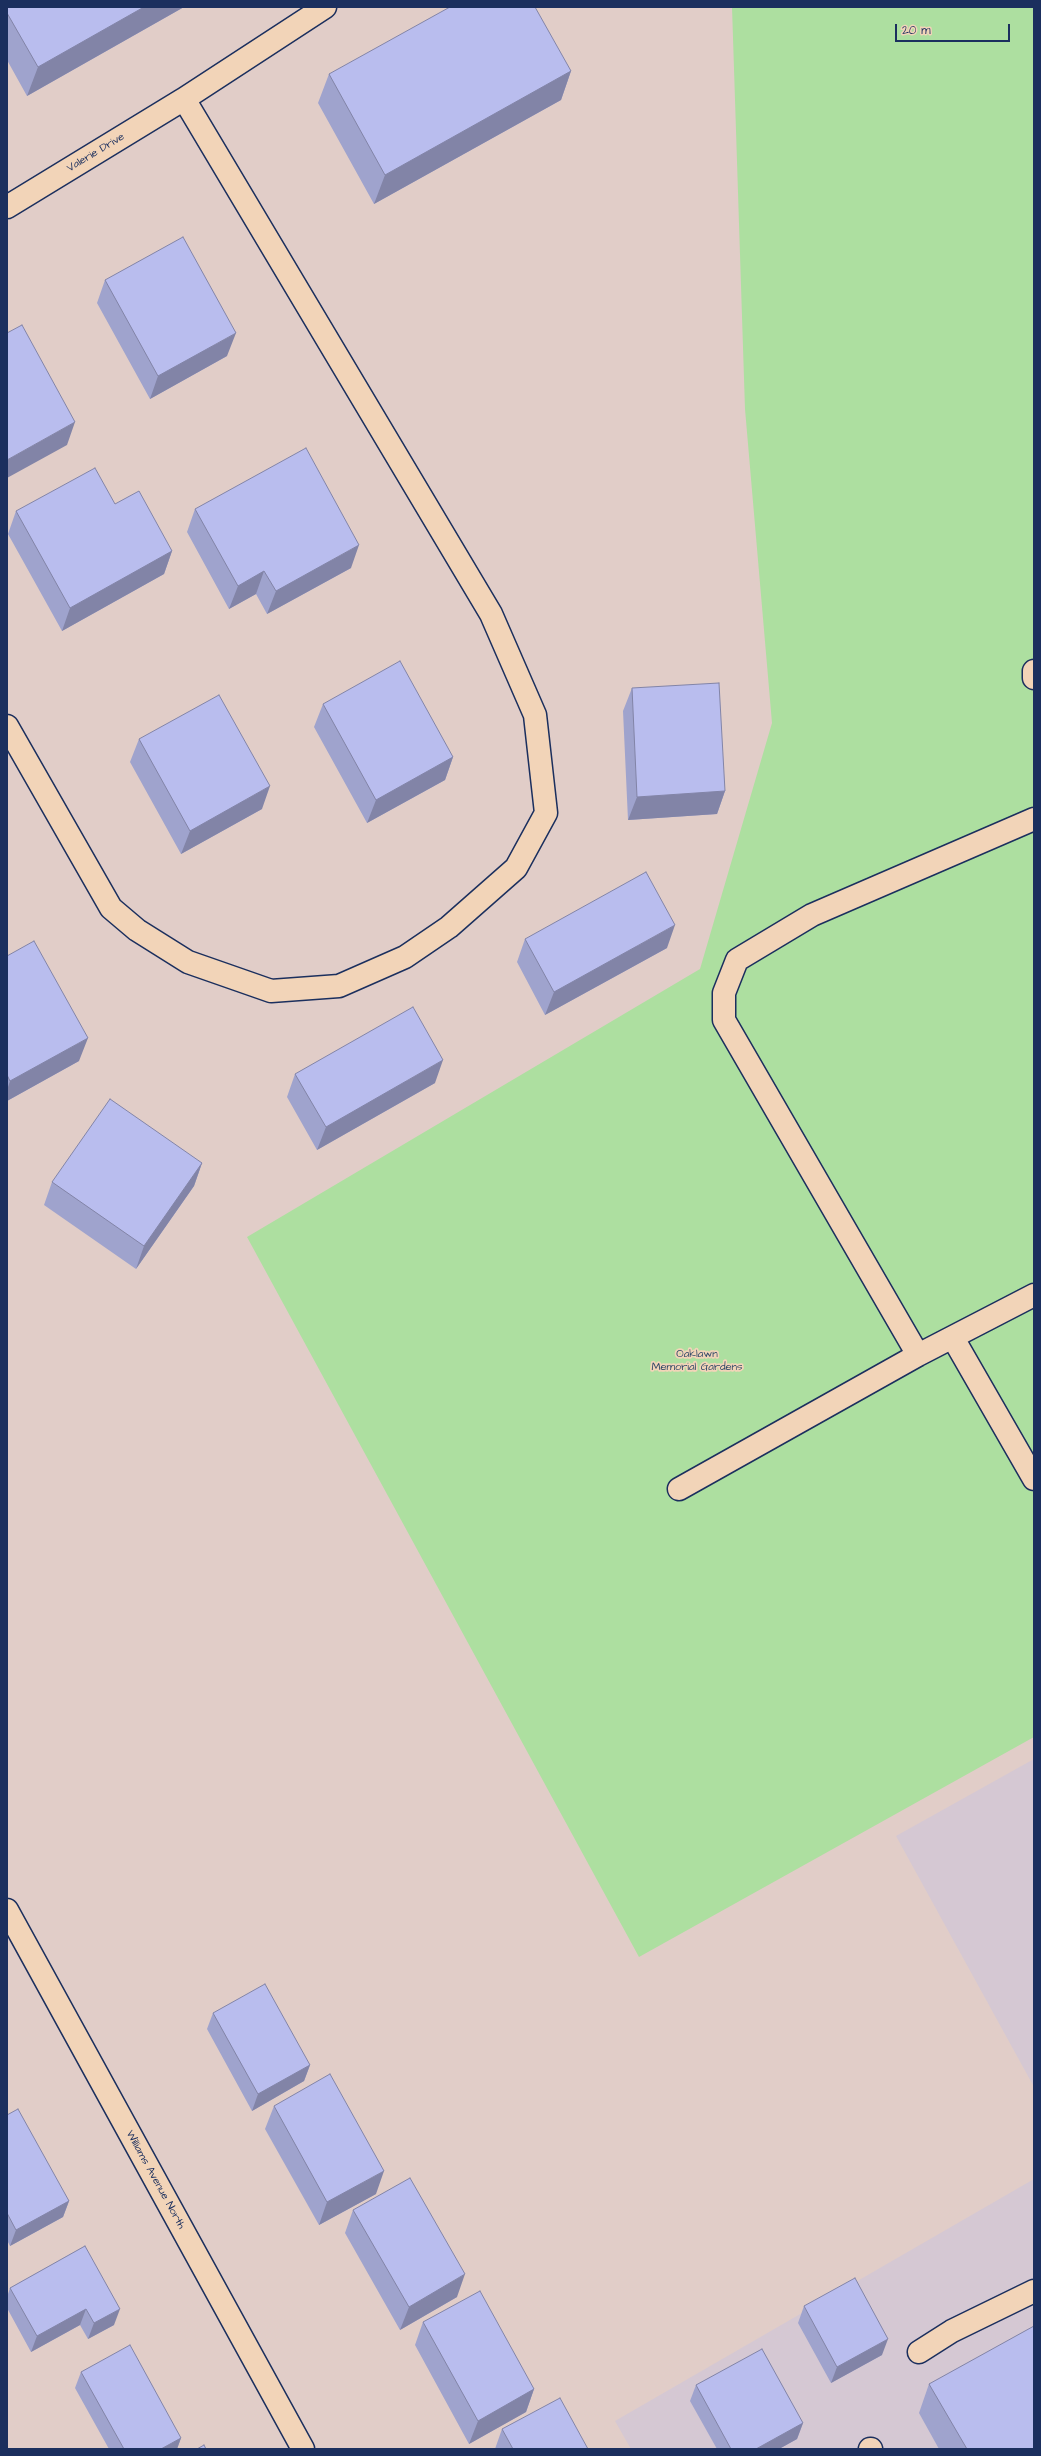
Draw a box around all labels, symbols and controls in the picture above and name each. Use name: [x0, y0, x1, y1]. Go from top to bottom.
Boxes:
scale bar: [897, 16, 1012, 42]
text: 20 m: [902, 22, 931, 39]
street label: Valerie Drive: [65, 131, 127, 175]
park label: Oaklawn Memorial Gardens: [651, 1348, 743, 1374]
street label: Williams Avenue North: [122, 2129, 188, 2231]

